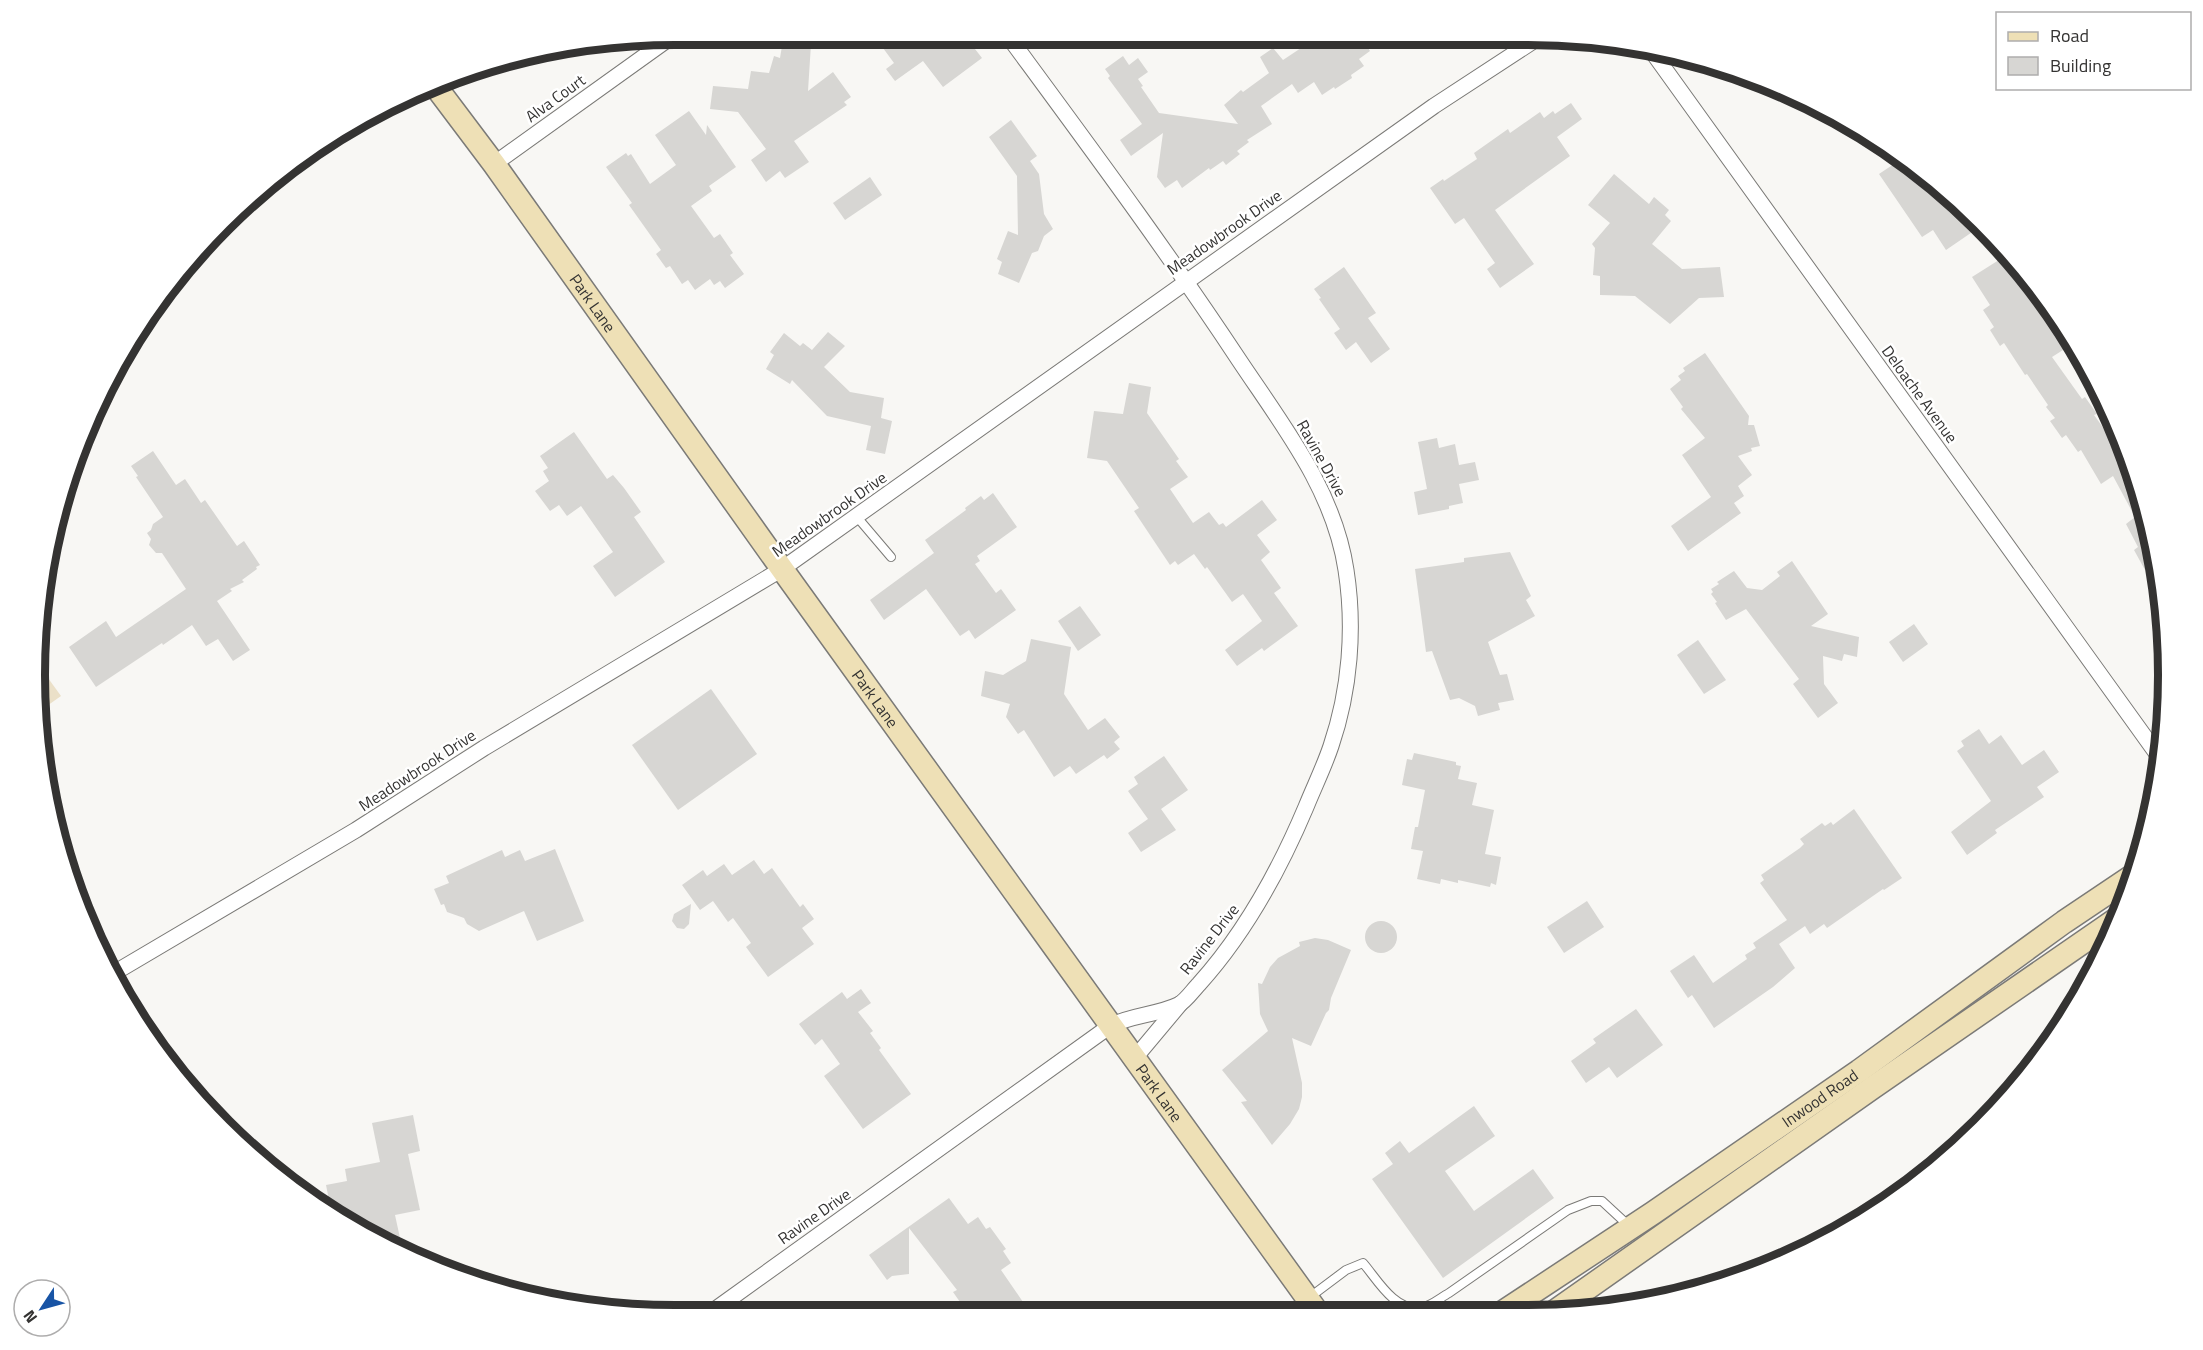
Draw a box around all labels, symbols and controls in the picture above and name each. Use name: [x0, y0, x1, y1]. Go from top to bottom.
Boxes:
legend: [1996, 12, 2191, 90]
text: Road: [2050, 22, 2089, 49]
text: Building: [2050, 52, 2111, 79]
street label: Alva Court: [520, 68, 590, 128]
street label: Meadowbrook Drive: [1162, 183, 1286, 281]
street label: Park Lane: [564, 269, 622, 337]
street label: Deloache Avenue: [1876, 340, 1964, 448]
street label: Ravine Drive: [1291, 415, 1353, 501]
street label: Meadowbrook Drive: [767, 465, 891, 563]
street label: Park Lane: [846, 664, 905, 733]
street label: Meadowbrook Drive: [354, 723, 480, 817]
street label: Ravine Drive: [1174, 898, 1244, 980]
street label: Park Lane: [1130, 1059, 1189, 1127]
street label: Inwood Road: [1777, 1063, 1863, 1133]
street label: Ravine Drive: [773, 1182, 855, 1250]
north arrow: [12, 1278, 72, 1338]
text: N: [17, 1305, 43, 1328]

